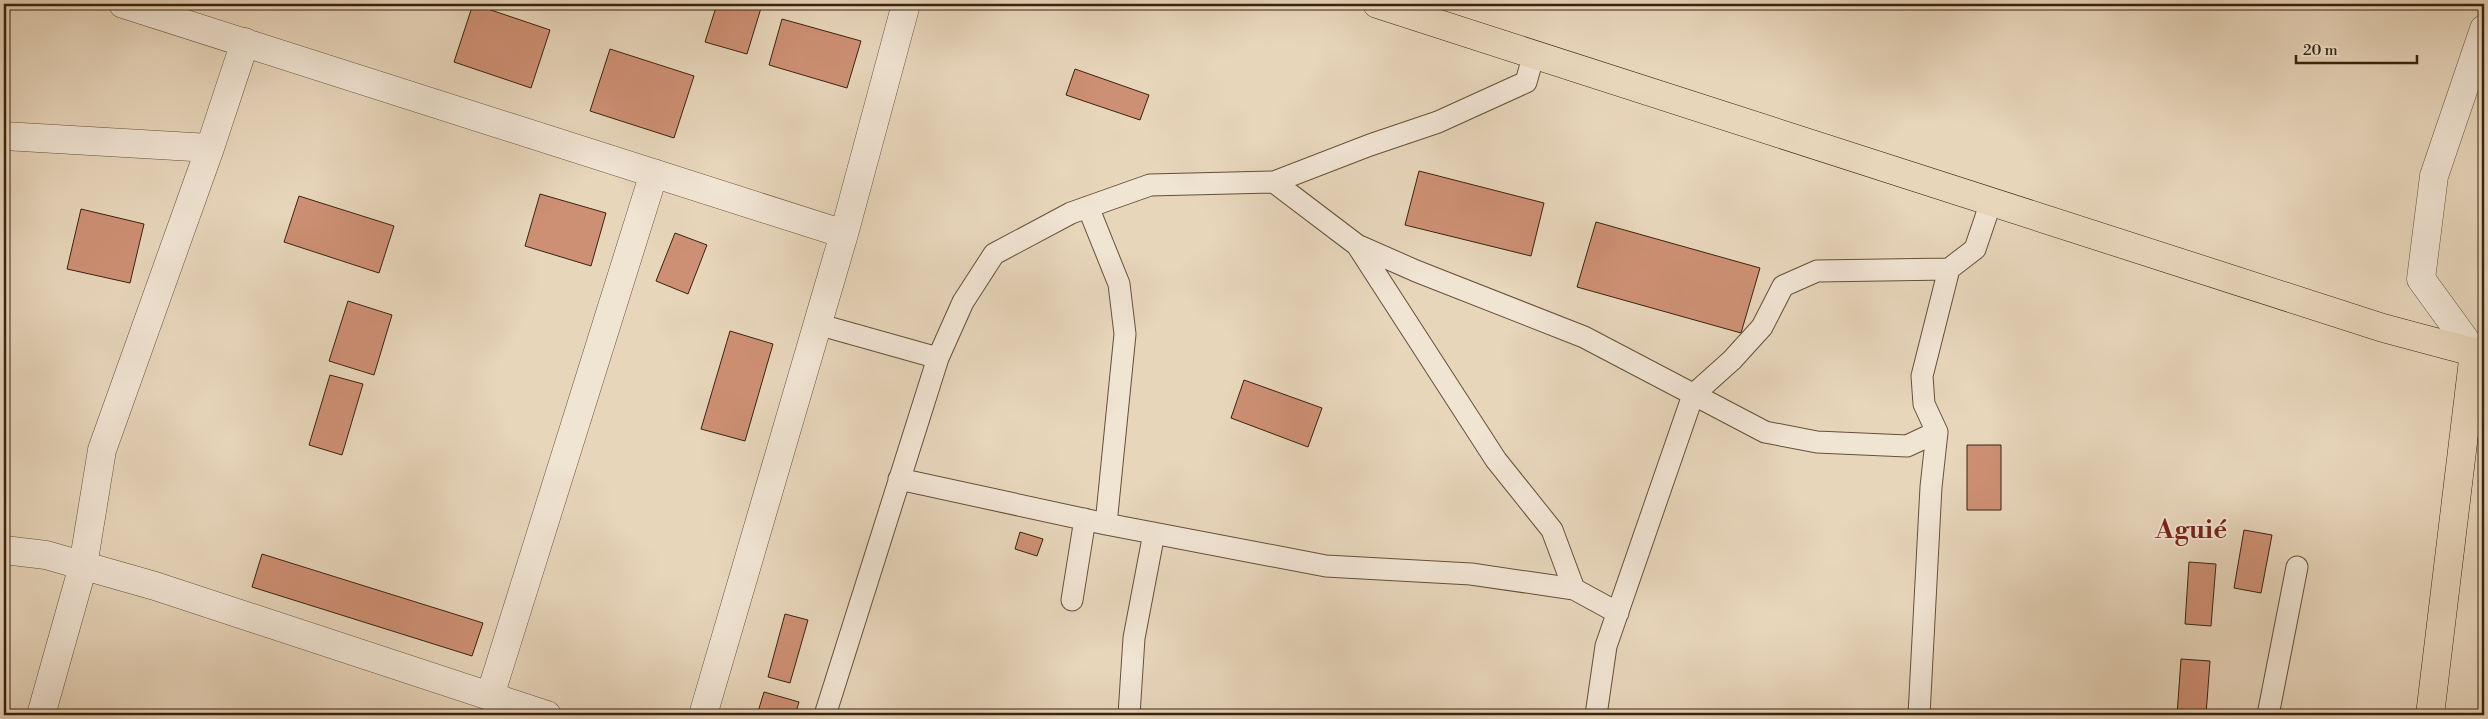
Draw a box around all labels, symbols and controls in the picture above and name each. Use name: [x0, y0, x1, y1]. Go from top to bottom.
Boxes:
scale bar: [2296, 32, 2417, 64]
text: 20 m: [2303, 41, 2338, 60]
district label: Aguié: [2154, 514, 2227, 546]

